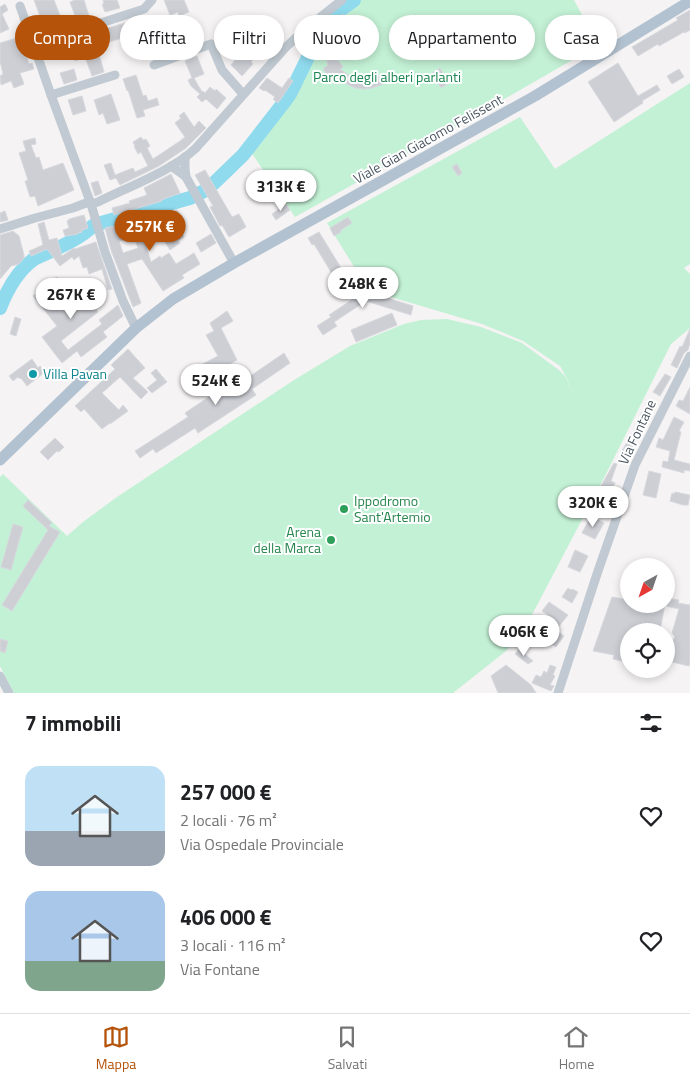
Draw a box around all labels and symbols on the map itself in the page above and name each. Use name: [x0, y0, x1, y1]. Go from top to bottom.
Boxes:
park label: Parco degli alberi parlanti: [313, 66, 461, 87]
street label: Viale Gian Giacomo Felissent: [349, 89, 506, 189]
pin: 313K €: [240, 170, 322, 212]
pin: 257K €: [109, 210, 191, 252]
pin: 248K €: [322, 266, 404, 309]
pin: 267K €: [30, 278, 112, 320]
place label: Villa Pavan: [43, 363, 107, 384]
pin: 524K €: [175, 364, 257, 406]
marker: Villa Pavan: [27, 368, 39, 380]
street label: Via Fontane: [612, 396, 661, 468]
pin: 320K €: [552, 486, 634, 528]
place label: Ippodromo Sant'Artemio: [354, 490, 431, 527]
marker: Ippodromo Sant'Artemio: [338, 503, 350, 515]
place label: Arena della Marca: [253, 521, 321, 558]
marker: Arena della Marca: [325, 534, 337, 546]
north arrow: [620, 558, 675, 612]
pin: 406K €: [483, 614, 565, 657]

